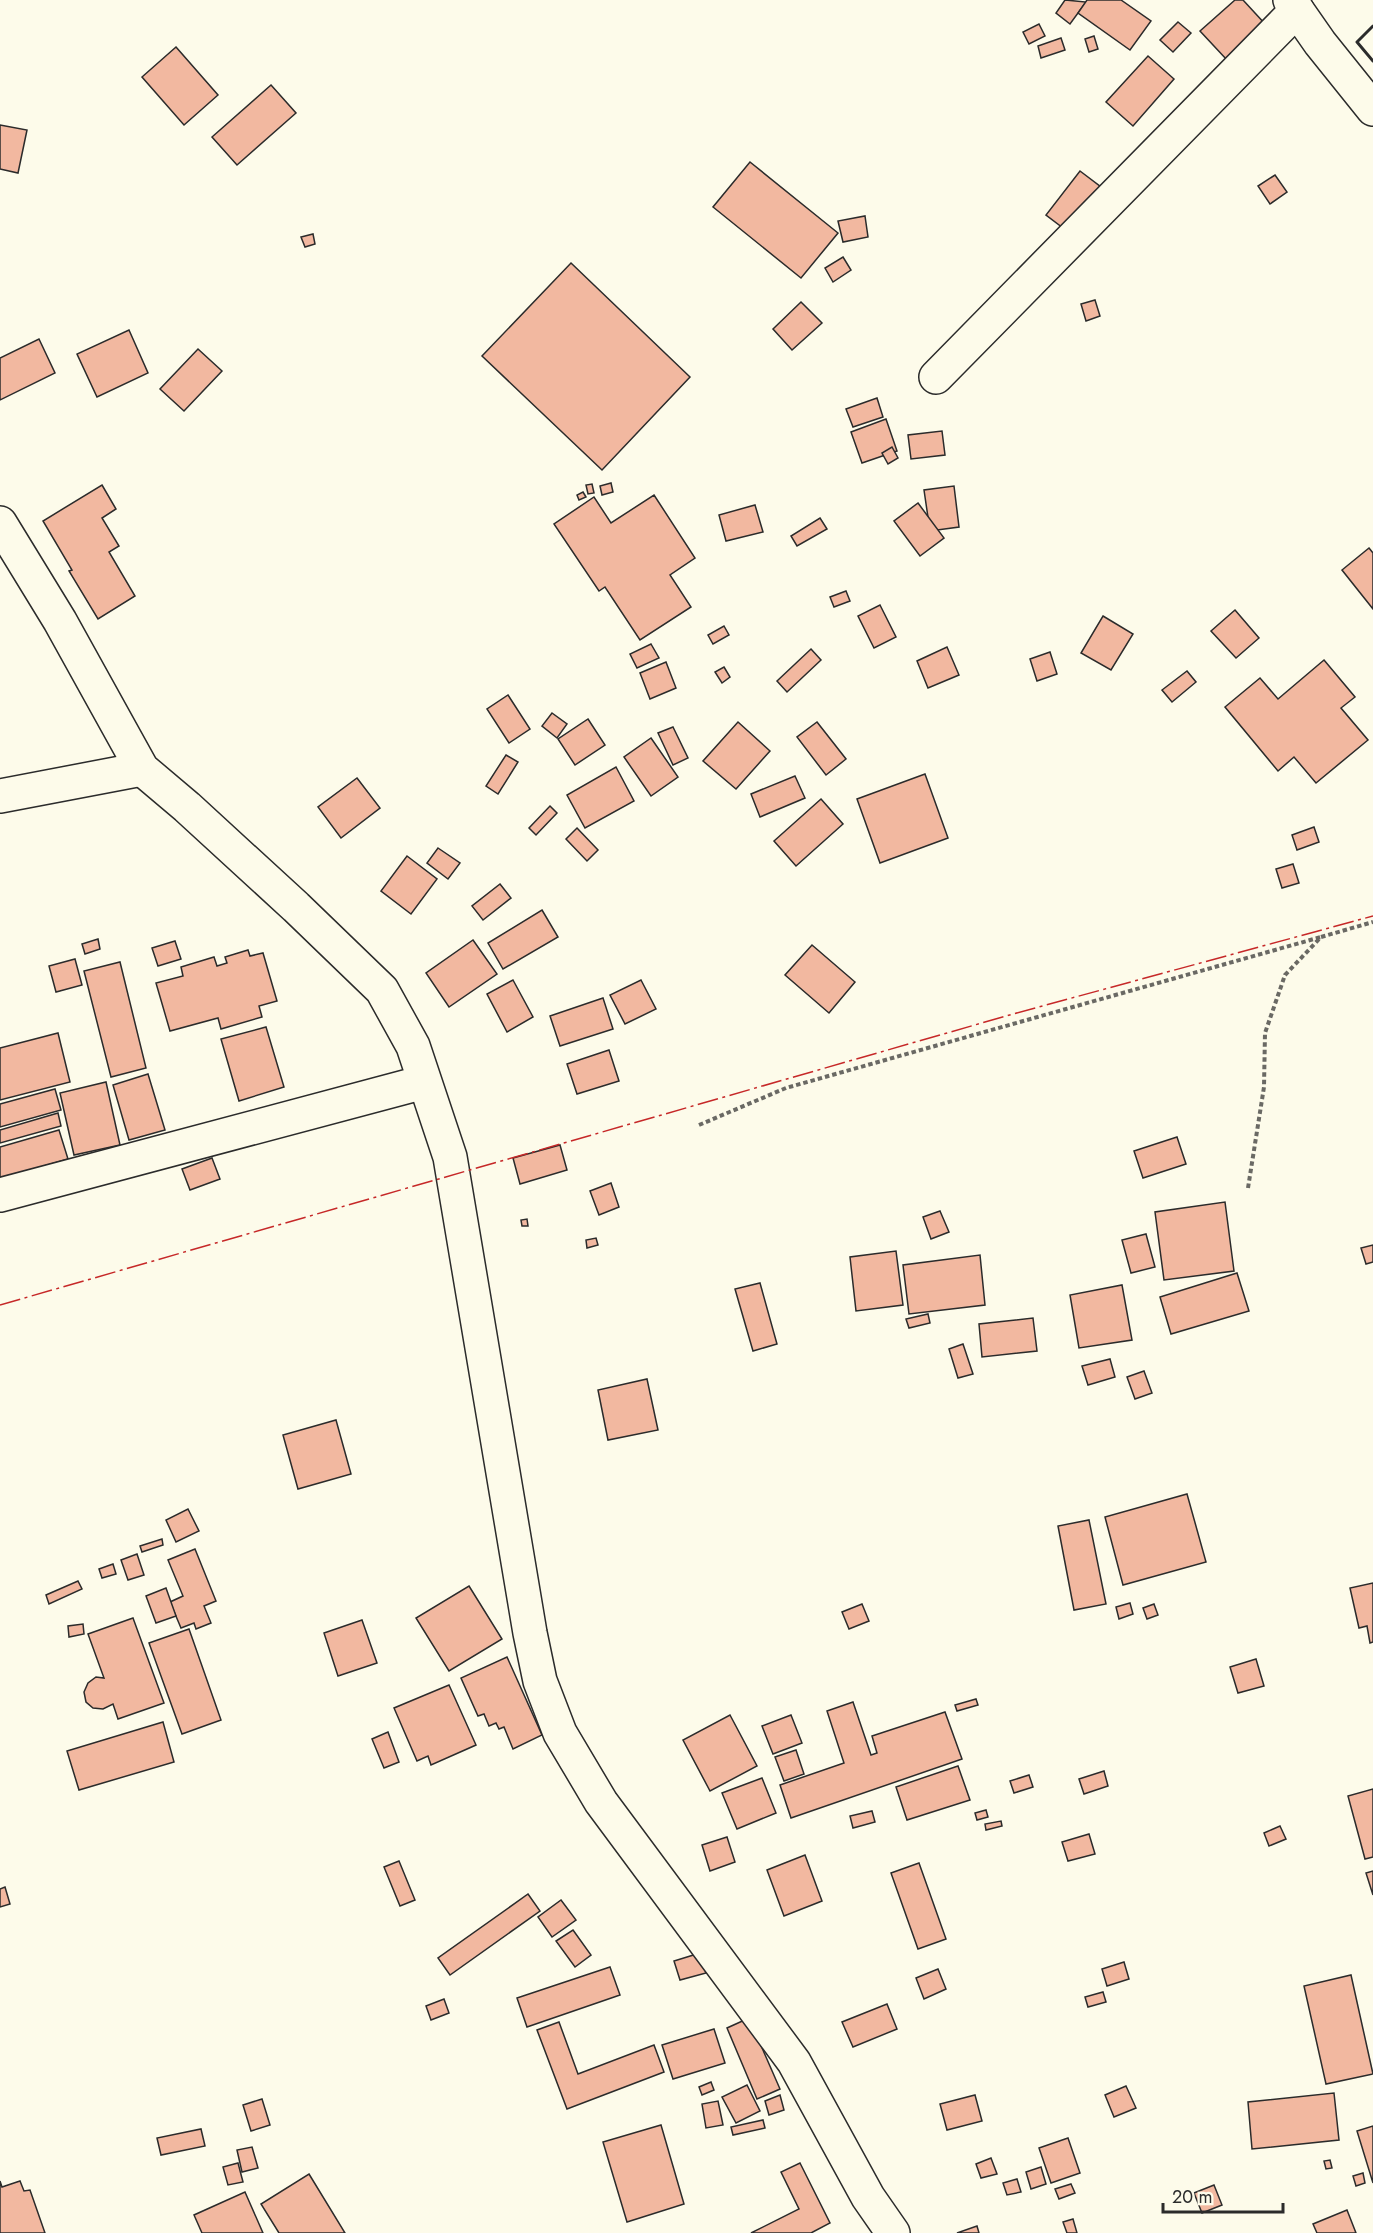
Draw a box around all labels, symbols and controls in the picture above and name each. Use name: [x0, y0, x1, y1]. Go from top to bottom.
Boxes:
scale bar: [1163, 2176, 1283, 2214]
text: 20 m: [1172, 2184, 1212, 2210]

